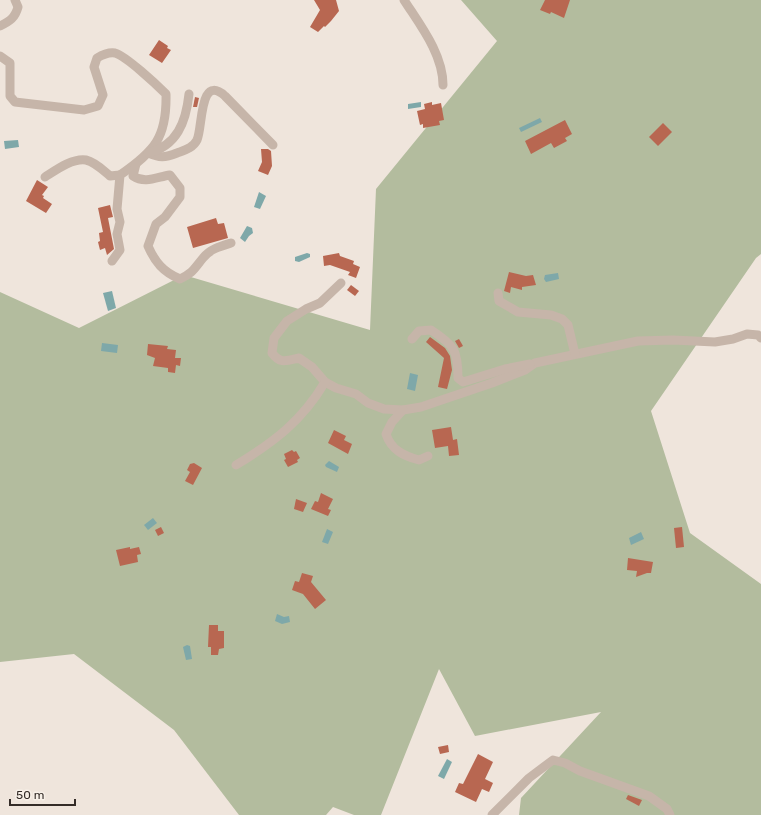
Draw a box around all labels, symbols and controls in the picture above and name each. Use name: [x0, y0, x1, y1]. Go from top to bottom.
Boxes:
scale bar: [10, 781, 75, 807]
text: 50 m: [16, 788, 44, 802]

